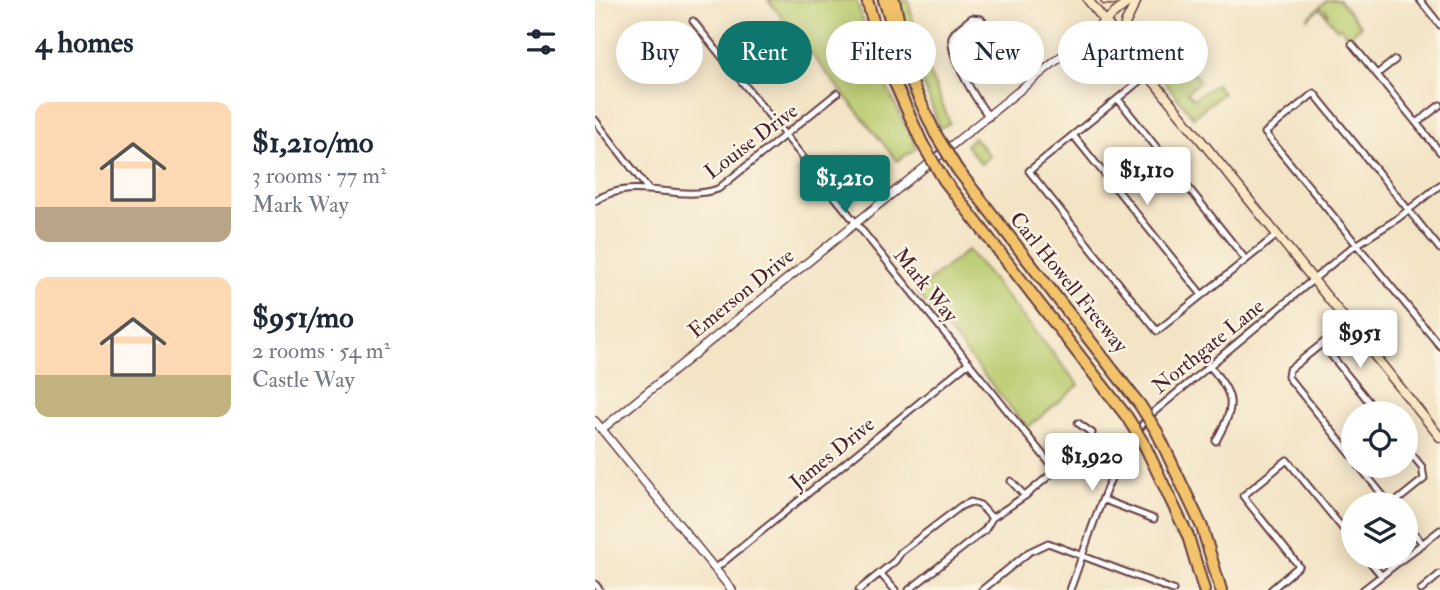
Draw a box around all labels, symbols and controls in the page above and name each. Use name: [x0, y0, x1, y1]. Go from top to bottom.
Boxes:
chip: Buy: [616, 21, 703, 84]
chip: Rent: [717, 21, 812, 84]
chip: Filters: [826, 21, 936, 84]
chip: New: [950, 21, 1044, 84]
chip: Apartment: [1058, 21, 1208, 84]
icon: filters: [522, 23, 560, 61]
text: 4 homes: [35, 24, 134, 61]
street label: Louise Drive: [699, 97, 804, 185]
text: $1,210/mo: [252, 124, 373, 161]
icon: home: [91, 130, 175, 214]
pin: $1,110: [1090, 148, 1204, 207]
text: $1,110: [1120, 155, 1174, 184]
pin: $1,210: [788, 156, 902, 215]
text: 3 rooms · 77 m²: [252, 161, 387, 190]
text: $1,210: [816, 163, 874, 192]
text: Mark Way: [252, 190, 349, 219]
street label: Carl Howell Freeway: [1003, 206, 1134, 359]
street label: Emerson Drive: [683, 242, 800, 344]
street label: Mark Way: [887, 243, 964, 329]
street label: Northgate Lane: [1147, 293, 1270, 400]
text: $951/mo: [252, 299, 354, 336]
icon: home: [91, 305, 175, 389]
pin: $951: [1319, 310, 1401, 370]
text: $951: [1338, 318, 1382, 347]
text: 2 rooms · 54 m²: [252, 336, 390, 365]
text: Castle Way: [252, 365, 355, 394]
map controls: [1341, 401, 1418, 569]
button: locate: [1341, 401, 1418, 478]
street label: James Drive: [784, 411, 880, 496]
pin: $1,920: [1035, 434, 1149, 493]
text: $1,920: [1061, 441, 1123, 470]
button: layers: [1341, 492, 1418, 569]

